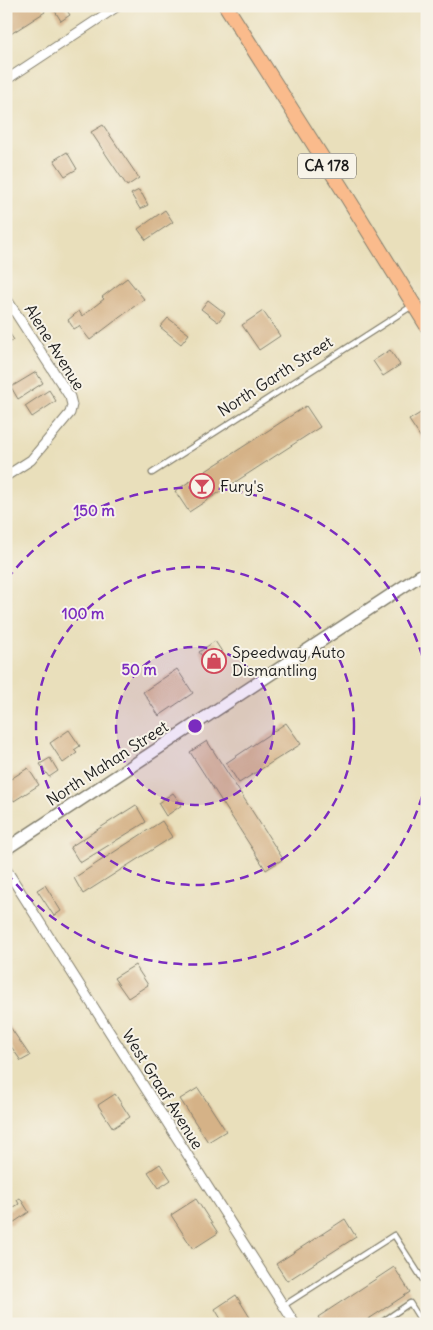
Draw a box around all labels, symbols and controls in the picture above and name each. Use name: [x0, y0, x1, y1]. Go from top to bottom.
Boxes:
road number: CA 178: [298, 154, 356, 178]
street label: Alene Avenue: [21, 300, 89, 394]
street label: North Garth Street: [214, 331, 337, 421]
bar icon: Fury's: [189, 473, 215, 499]
place label: Fury's: [220, 476, 264, 496]
text: 150 m: [73, 501, 115, 520]
text: 100 m: [62, 604, 104, 623]
place label: Speedway Auto Dismantling: [232, 642, 345, 680]
shop icon: Speedway Auto Dismantling: [201, 648, 227, 674]
text: 50 m: [121, 660, 157, 679]
street label: North Mahan Street: [42, 716, 172, 810]
centre of rings: [186, 717, 204, 735]
street label: West Graaf Avenue: [118, 1025, 208, 1153]

